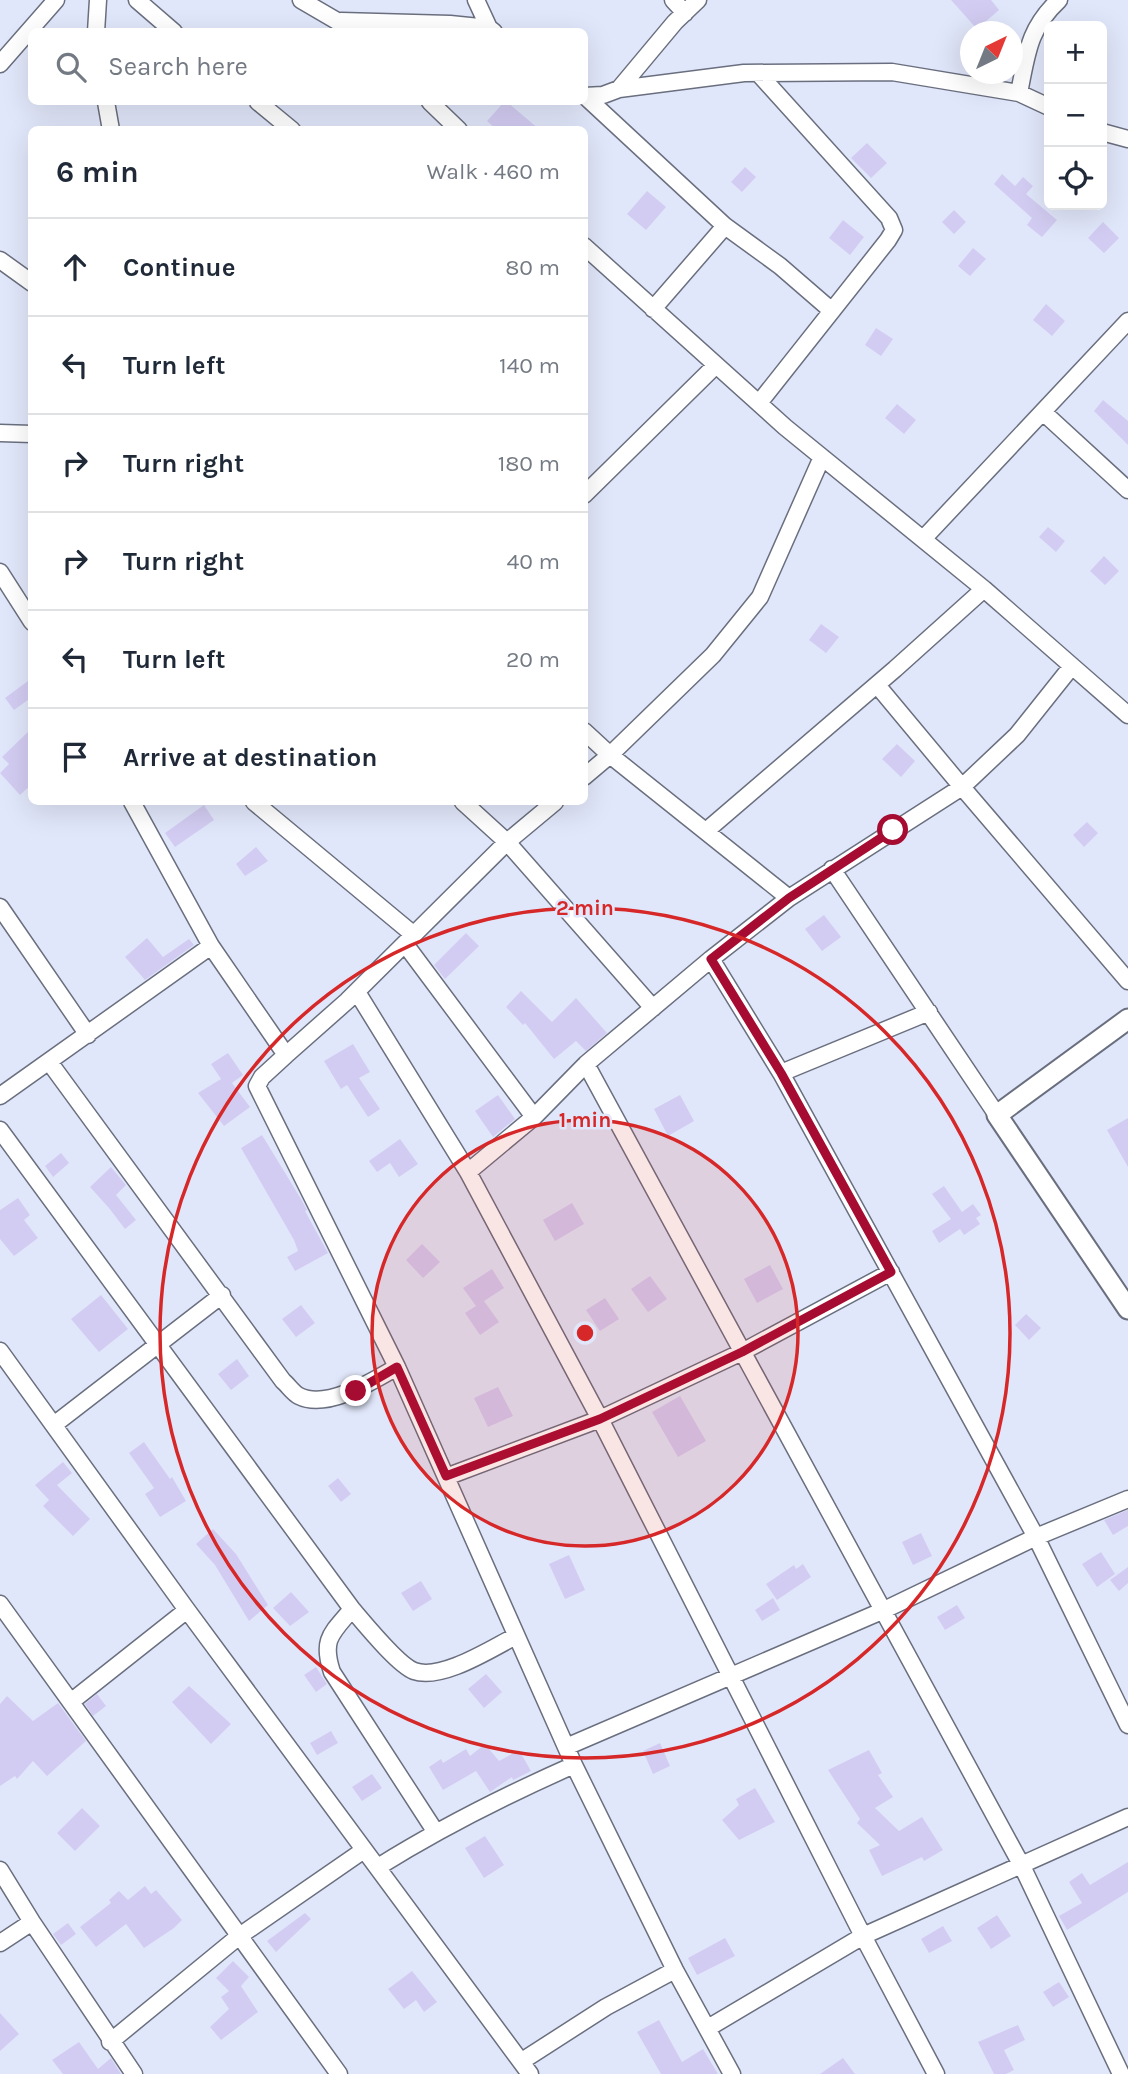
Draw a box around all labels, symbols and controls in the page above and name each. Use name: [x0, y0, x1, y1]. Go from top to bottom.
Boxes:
north arrow: [960, 21, 1023, 84]
map controls: [1044, 21, 1107, 210]
button: +: [1044, 21, 1107, 84]
search box: [28, 28, 588, 105]
icon: search: [52, 48, 90, 86]
text: Search here: [108, 51, 248, 82]
button: −: [1044, 84, 1107, 147]
button: locate: [1044, 147, 1107, 210]
text: 6 min: [56, 154, 139, 190]
text: Walk · 460 m: [426, 158, 560, 185]
icon: ahead: [56, 248, 94, 286]
text: Continue: [123, 252, 235, 283]
text: 80 m: [505, 254, 560, 281]
icon: left: [56, 346, 94, 384]
text: Turn left: [123, 350, 225, 381]
text: 140 m: [499, 352, 560, 379]
icon: right: [56, 444, 94, 482]
text: Turn right: [123, 448, 244, 479]
text: 180 m: [498, 450, 560, 477]
icon: right: [56, 542, 94, 580]
text: Turn right: [123, 546, 244, 577]
text: 40 m: [507, 548, 560, 575]
icon: left: [56, 640, 94, 678]
text: Turn left: [123, 644, 225, 675]
text: 20 m: [506, 646, 560, 673]
icon: arrive: [56, 738, 94, 776]
text: Arrive at destination: [123, 742, 377, 773]
route start: [877, 814, 908, 845]
text: 2 min: [556, 896, 614, 920]
text: 1 min: [559, 1108, 611, 1132]
centre of rings: [573, 1321, 597, 1345]
route end: [340, 1375, 371, 1406]

